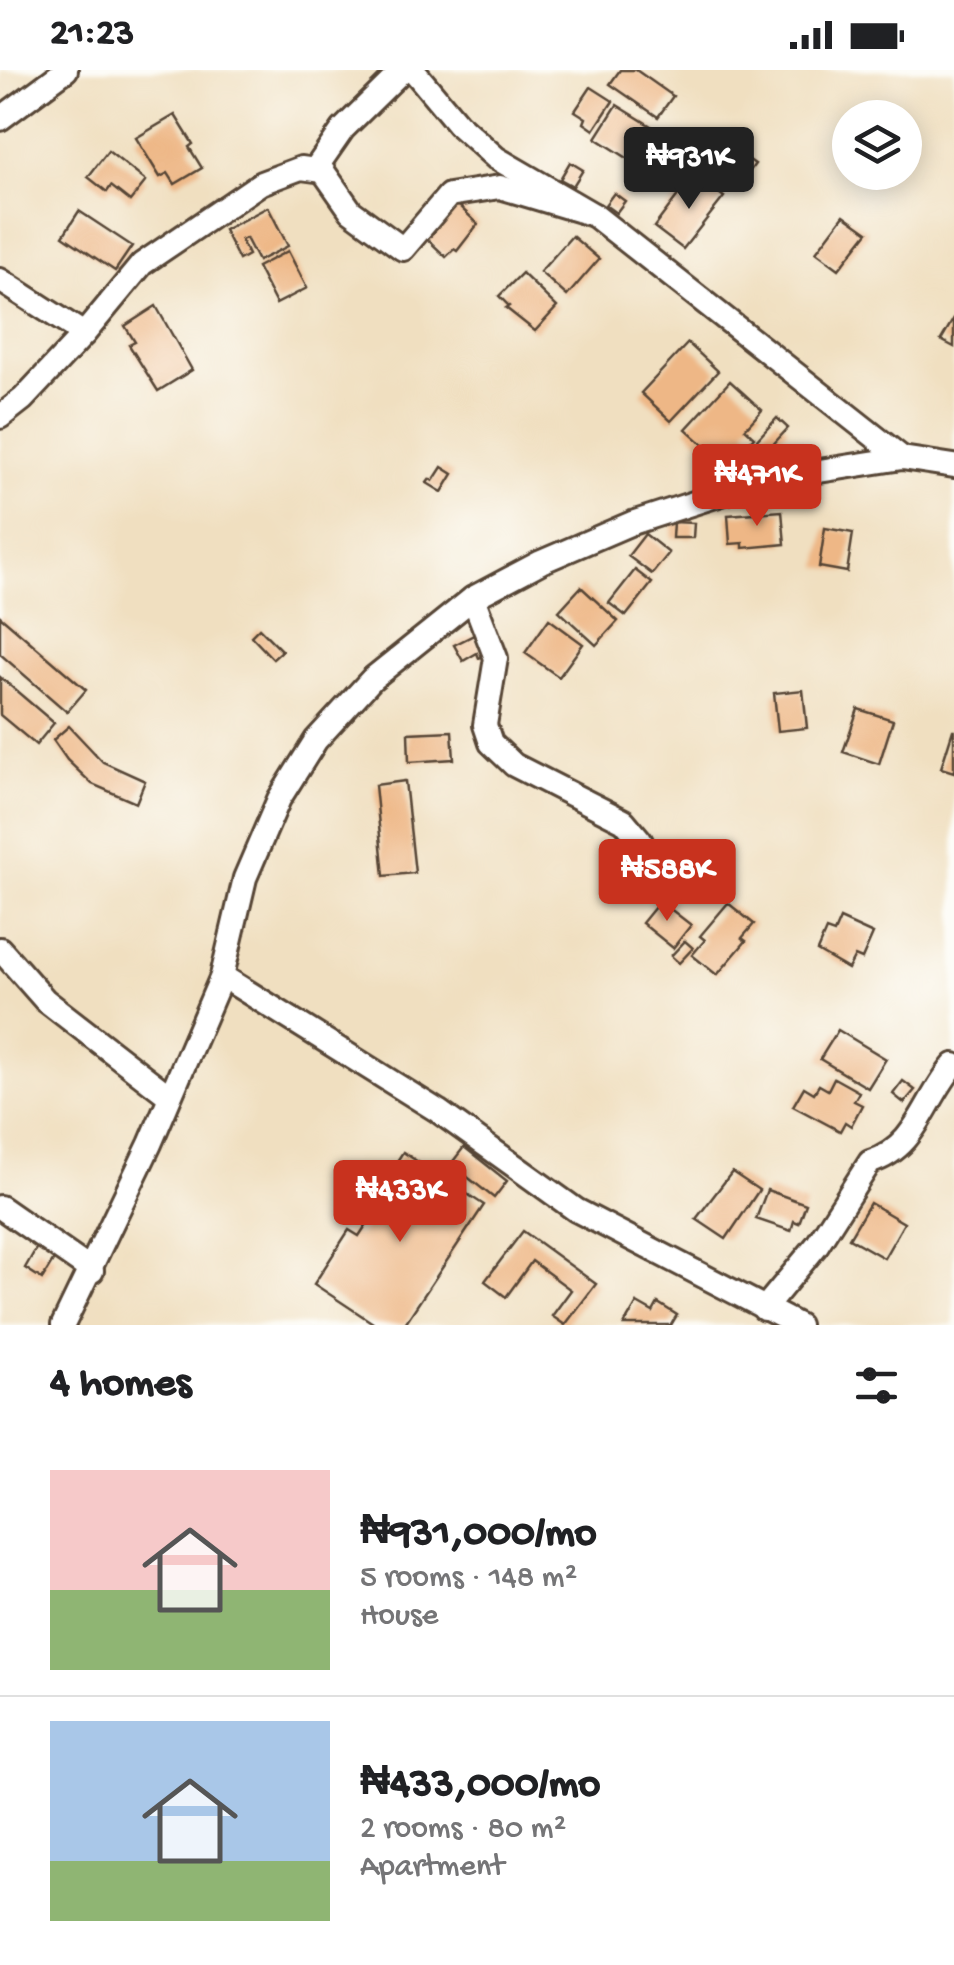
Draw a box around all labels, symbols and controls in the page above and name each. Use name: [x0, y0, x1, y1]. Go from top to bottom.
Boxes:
text: 21:23: [50, 13, 134, 57]
map controls: [832, 100, 922, 190]
button: layers: [832, 100, 922, 190]
pin: ₦931K: [619, 127, 759, 212]
text: ₦931K: [646, 140, 732, 178]
pin: ₦471K: [687, 444, 827, 529]
text: ₦471K: [714, 457, 800, 495]
pin: ₦588K: [597, 839, 737, 924]
text: ₦588K: [621, 852, 713, 890]
pin: ₦433K: [330, 1160, 470, 1245]
text: ₦433K: [355, 1173, 445, 1211]
icon: filters: [849, 1358, 904, 1413]
text: 4 homes: [50, 1361, 191, 1410]
icon: home: [130, 1510, 250, 1630]
text: ₦931,000/mo: [360, 1511, 597, 1560]
text: 5 rooms · 148 m²: [360, 1560, 577, 1598]
text: House: [360, 1598, 438, 1636]
icon: home: [130, 1761, 250, 1881]
text: ₦433,000/mo: [360, 1762, 600, 1811]
text: 2 rooms · 80 m²: [360, 1811, 566, 1849]
text: Apartment: [360, 1849, 504, 1887]

